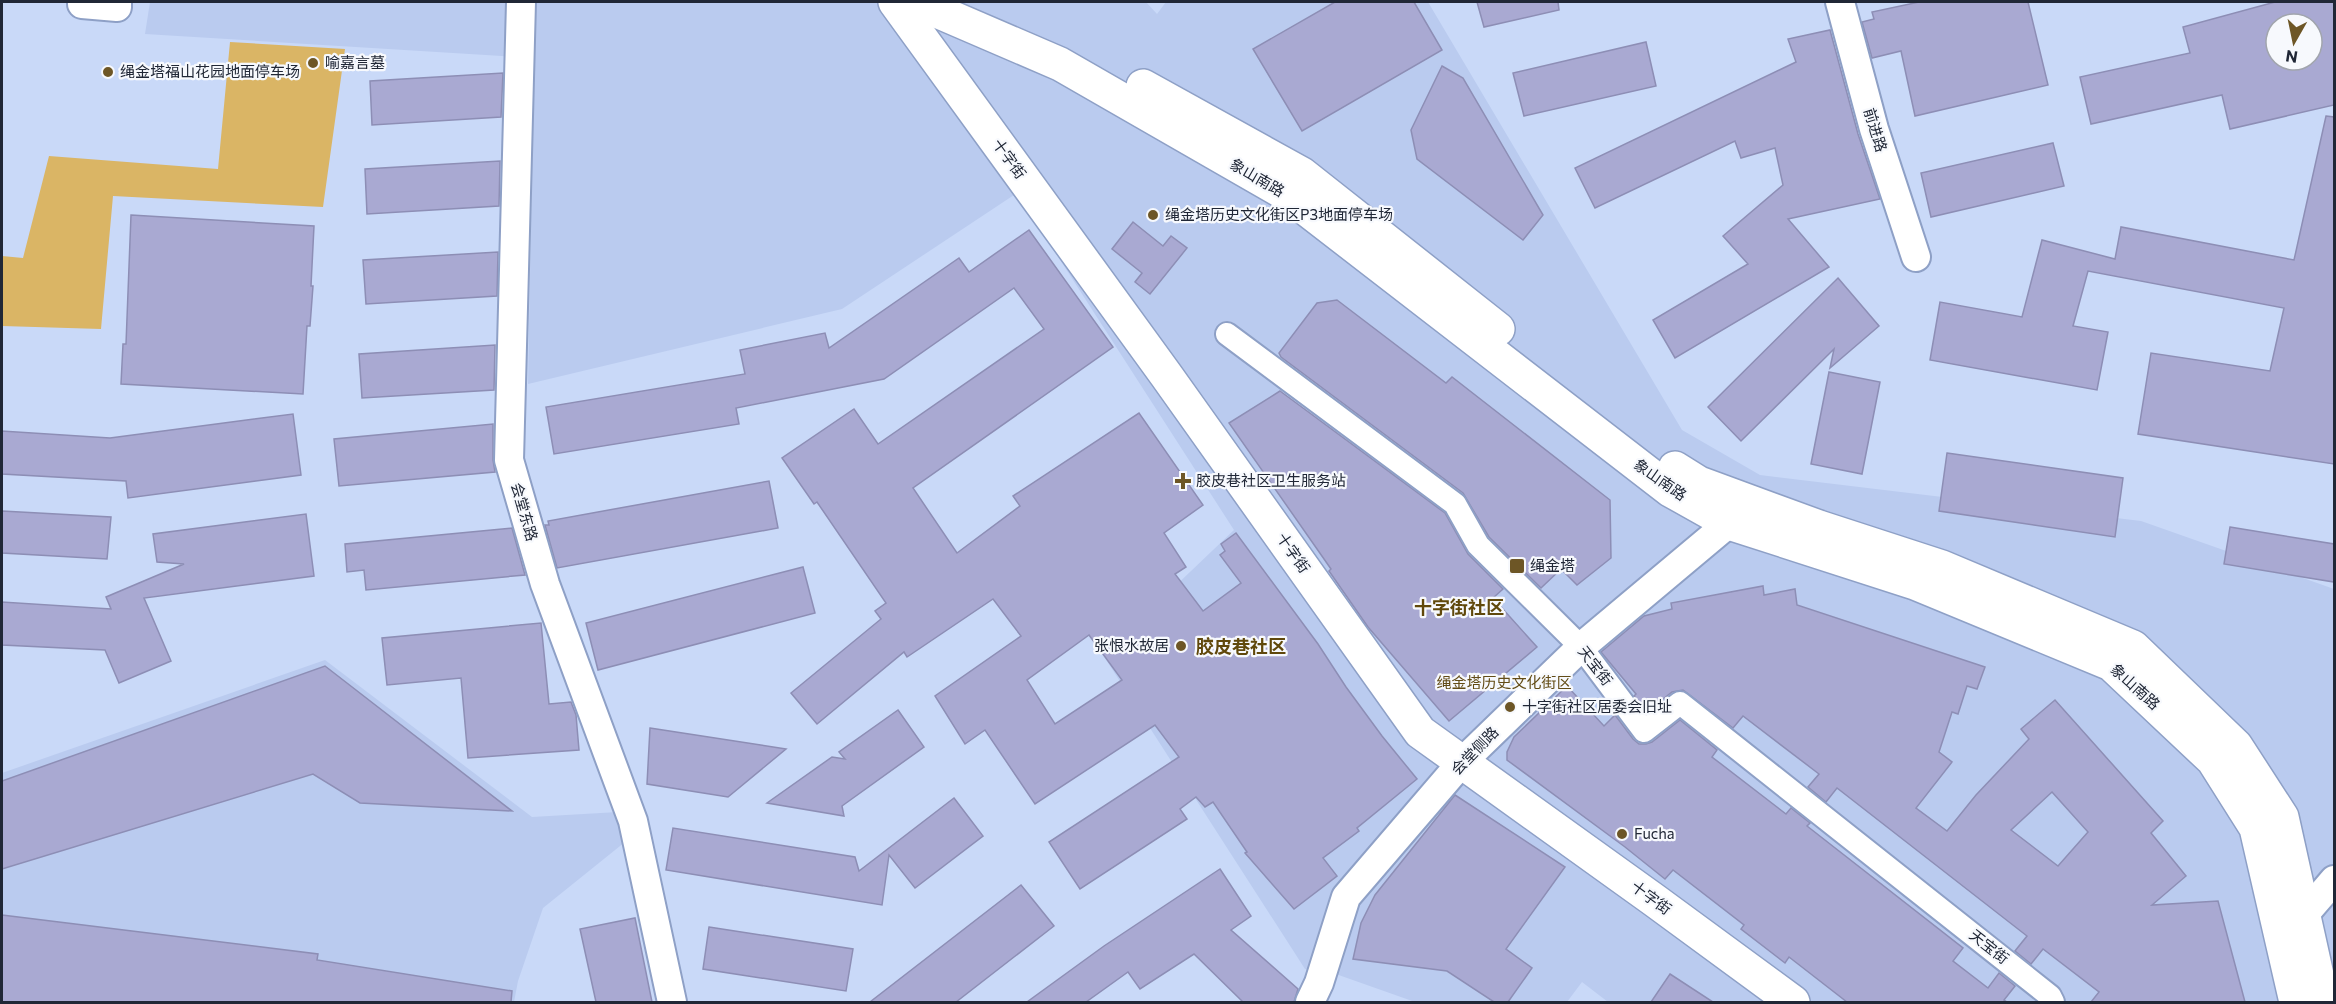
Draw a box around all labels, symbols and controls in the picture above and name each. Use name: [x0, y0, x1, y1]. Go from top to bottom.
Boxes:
north arrow: [2264, 12, 2324, 72]
text: N: [2284, 47, 2299, 68]
place label: 喻嘉言墓: [325, 53, 385, 71]
marker: 喻嘉言墓: [306, 56, 320, 70]
place label: 绳金塔福山花园地面停车场: [120, 62, 300, 80]
marker: 绳金塔福山花园地面停车场: [101, 65, 115, 79]
street label: 前进路: [1861, 106, 1891, 154]
street label: 十字街: [989, 135, 1030, 182]
street label: 象山南路: [1227, 154, 1288, 200]
place label: 绳金塔历史文化街区P3地面停车场: [1165, 205, 1393, 223]
marker: 绳金塔历史文化街区P3地面停车场: [1146, 208, 1160, 222]
street label: 象山南路: [1631, 455, 1690, 504]
place label: 胶皮巷社区卫生服务站: [1196, 471, 1346, 489]
marker: 胶皮巷社区卫生服务站: [1174, 472, 1192, 490]
street label: 会堂东路: [508, 480, 542, 543]
street label: 十字街: [1274, 529, 1314, 576]
place label: 绳金塔: [1530, 556, 1575, 574]
marker: 绳金塔: [1508, 557, 1526, 575]
district label: 十字街社区: [1414, 596, 1504, 618]
district label: 胶皮巷社区: [1196, 635, 1286, 657]
place label: 张恨水故居: [1094, 636, 1169, 654]
marker: 张恨水故居: [1174, 639, 1188, 653]
street label: 天宝街: [1575, 642, 1617, 689]
street label: 象山南路: [2107, 659, 2164, 713]
park label: 绳金塔历史文化街区: [1436, 673, 1572, 691]
place label: 十字街社区居委会旧址: [1522, 697, 1672, 715]
marker: 十字街社区居委会旧址: [1503, 700, 1517, 714]
street label: 会堂侧路: [1447, 722, 1502, 778]
place label: Fucha: [1634, 824, 1675, 842]
marker: Fucha: [1615, 827, 1629, 841]
street label: 十字街: [1628, 877, 1675, 918]
street label: 天宝街: [1966, 925, 2013, 967]

